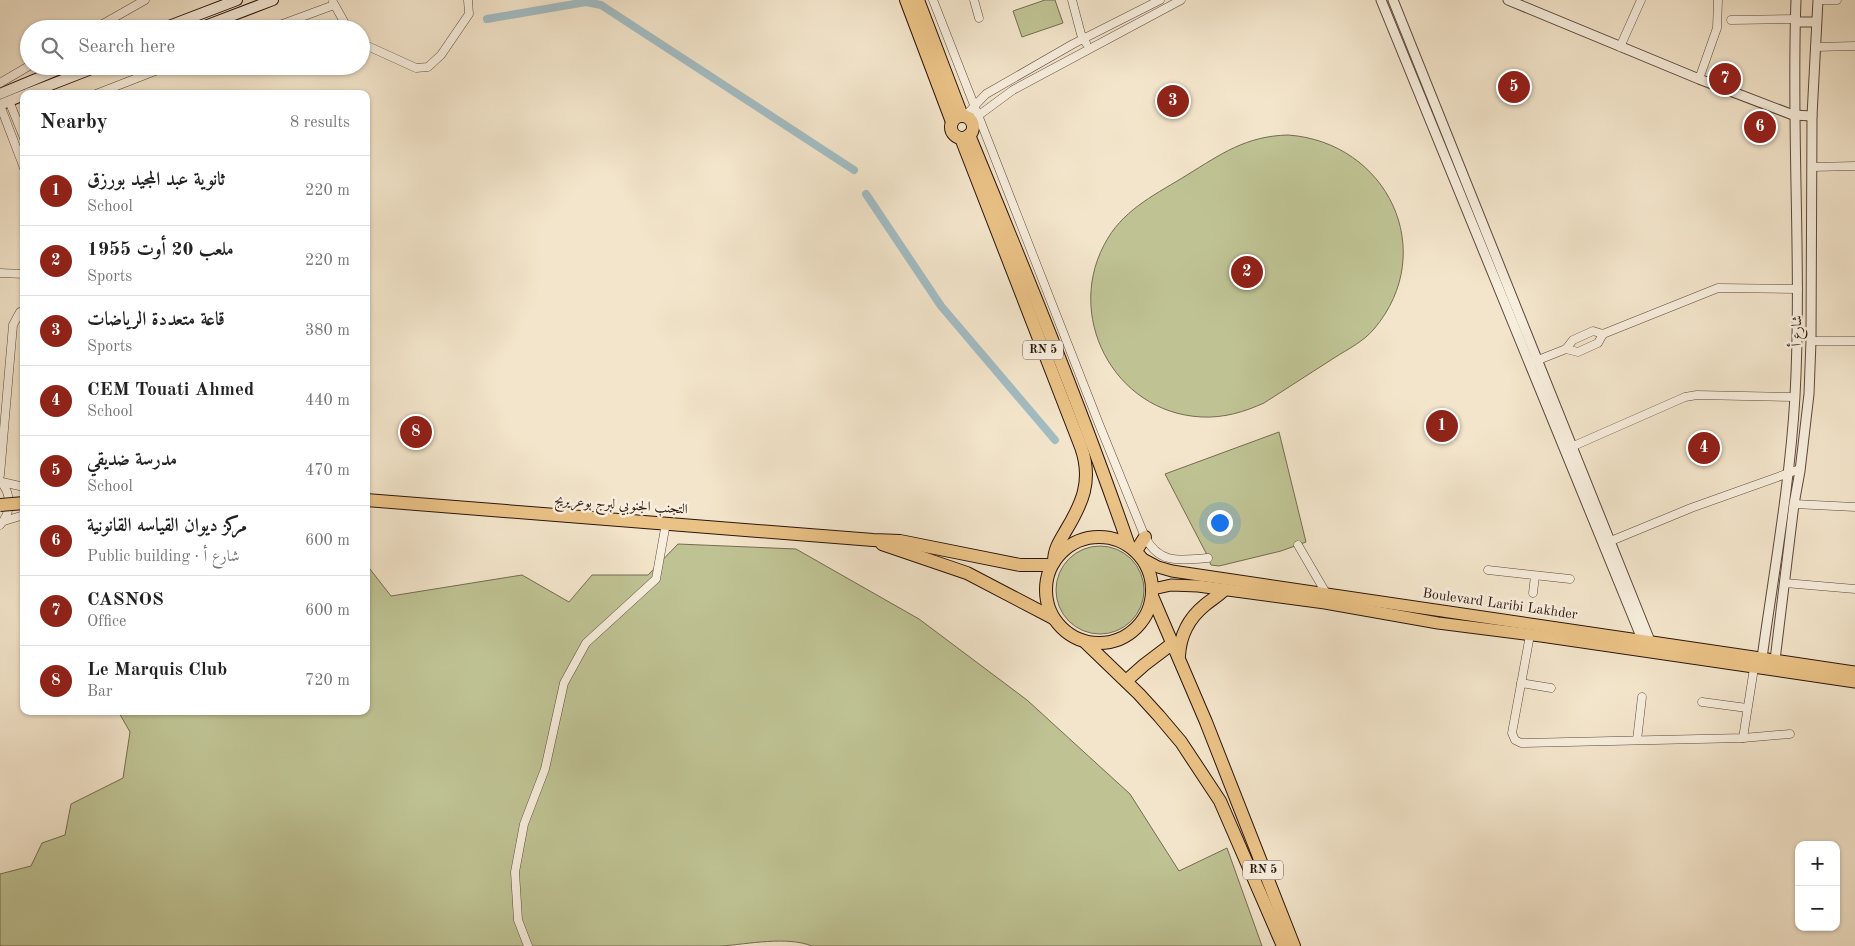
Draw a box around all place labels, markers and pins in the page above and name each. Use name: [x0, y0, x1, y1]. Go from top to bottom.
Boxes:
pin: 7: [1709, 60, 1741, 98]
pin: 5: [1498, 68, 1530, 106]
pin: 3: [1157, 82, 1189, 120]
pin: 6: [1744, 108, 1776, 146]
pin: 2: [1231, 253, 1263, 291]
pin: 1: [1426, 407, 1458, 445]
pin: 8: [400, 413, 432, 451]
pin: 4: [1688, 429, 1720, 467]

